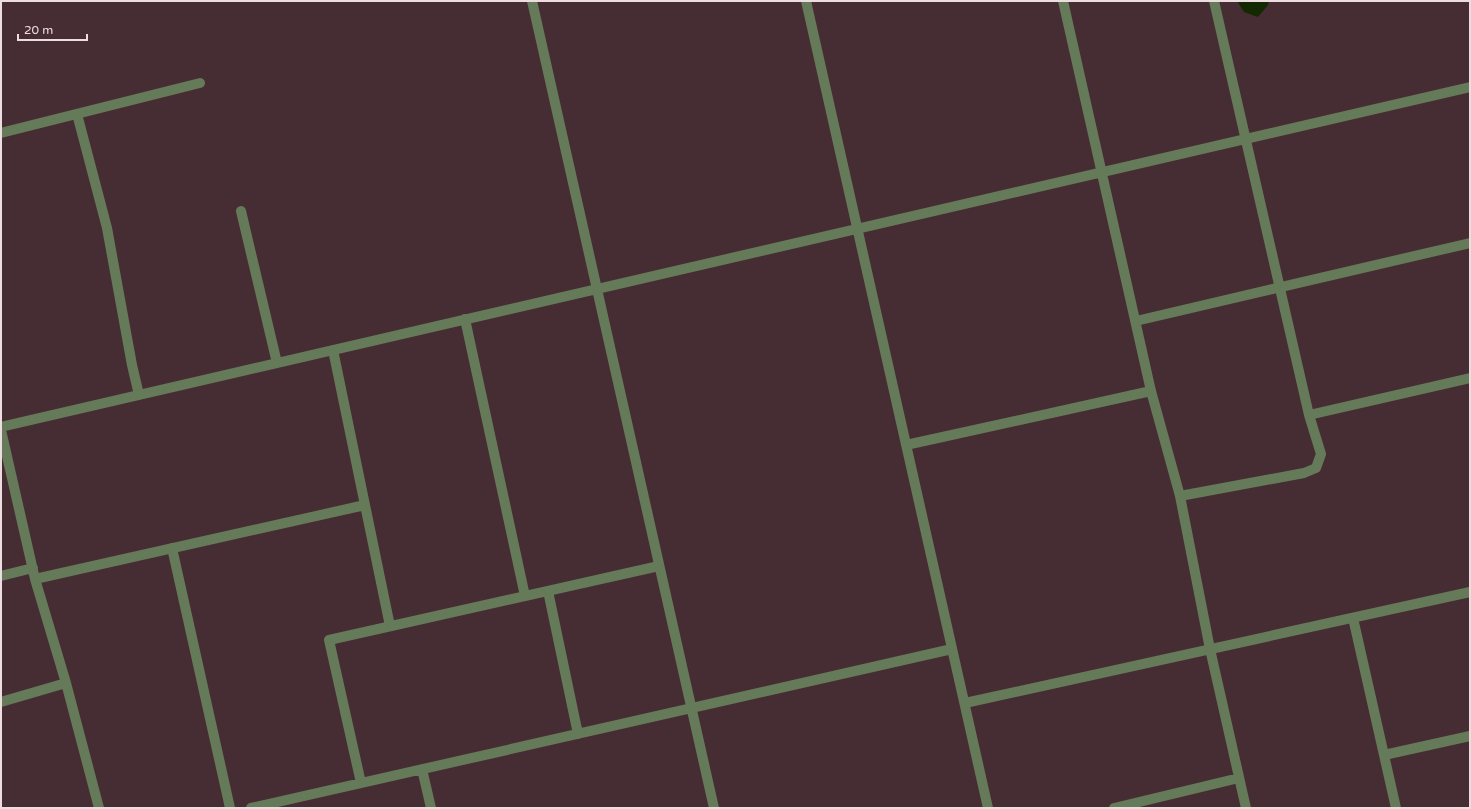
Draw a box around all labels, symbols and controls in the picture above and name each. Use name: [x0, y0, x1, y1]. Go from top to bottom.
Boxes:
scale bar: [18, 16, 87, 42]
text: 20 m: [24, 23, 53, 37]

